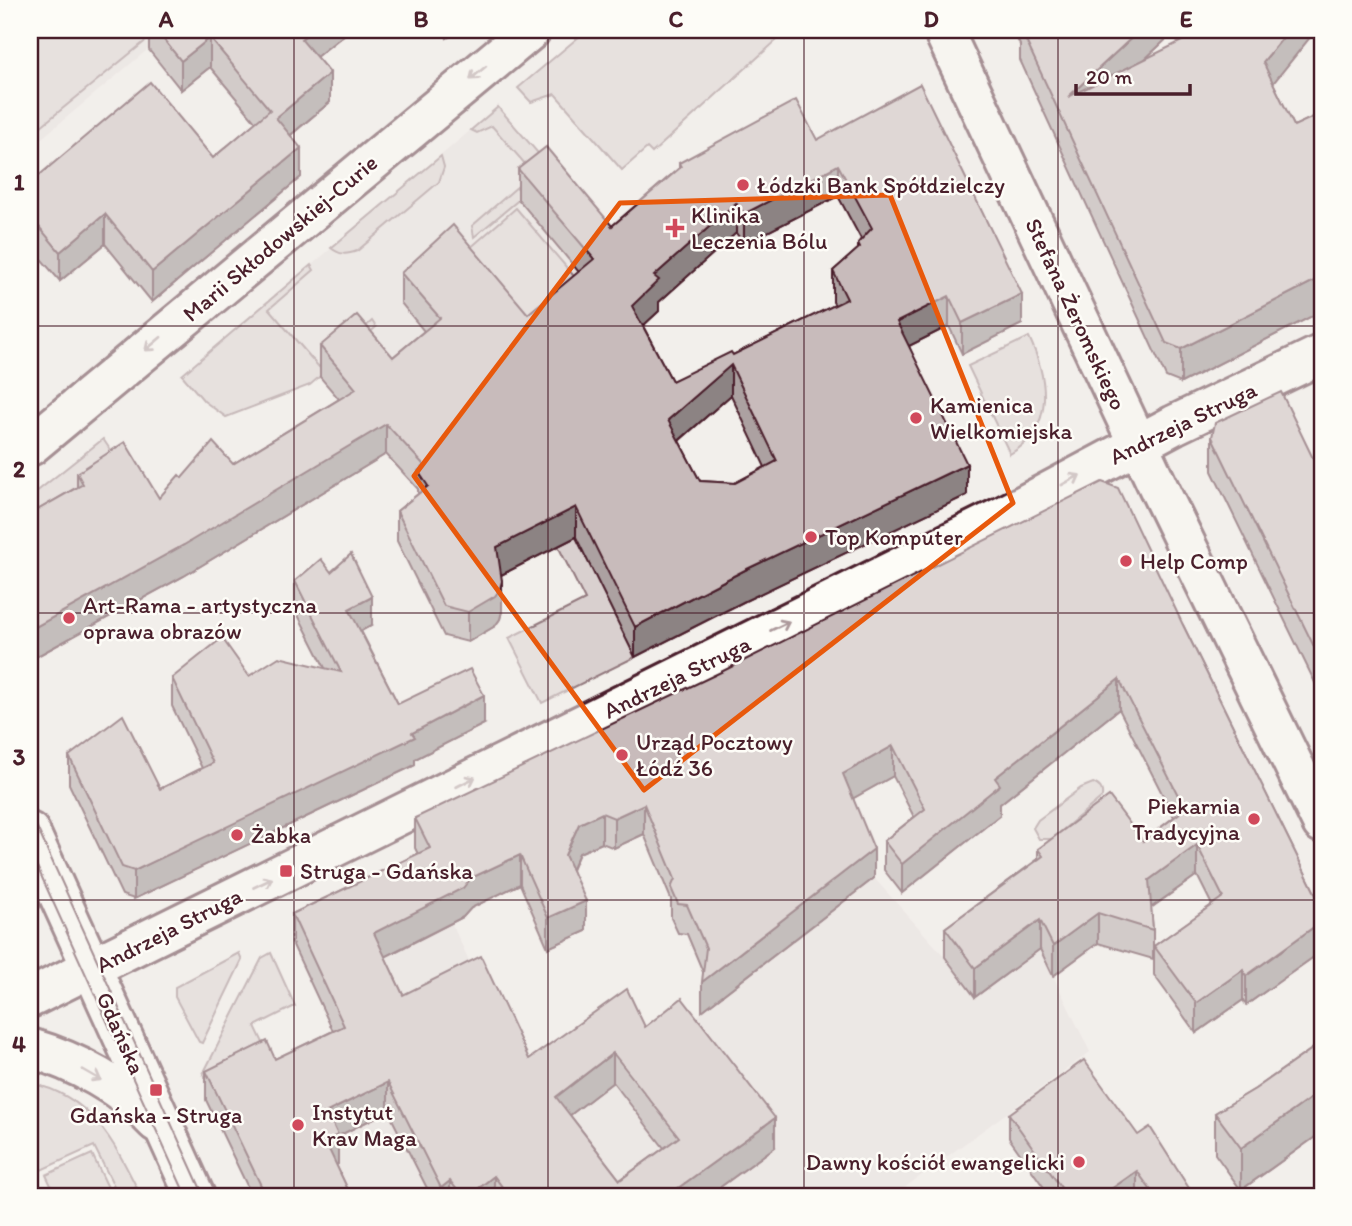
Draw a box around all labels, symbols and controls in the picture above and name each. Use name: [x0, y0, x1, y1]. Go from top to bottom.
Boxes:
text: A: [158, 5, 174, 33]
text: B: [414, 5, 429, 33]
text: C: [669, 5, 684, 33]
text: D: [923, 5, 939, 33]
text: E: [1180, 5, 1193, 33]
scale bar: [1076, 52, 1189, 96]
text: 20 m: [1086, 64, 1133, 89]
one-way arrow: [470, 66, 488, 81]
street label: Marii Skłodowskiej-Curie: [177, 148, 383, 328]
text: 1: [14, 168, 25, 196]
place label: Łódzki Bank Spółdzielczy: [757, 171, 1005, 199]
marker: Łódzki Bank Spółdzielczy: [735, 177, 751, 193]
place label: Klinika Leczenia Bólu: [691, 201, 828, 255]
street label: Stefana Żeromskiego: [1019, 214, 1133, 414]
marker: Klinika Leczenia Bólu: [665, 218, 685, 238]
one-way arrow: [144, 336, 162, 352]
street label: Andrzeja Struga: [1105, 375, 1261, 471]
place label: Kamienica Wielkomiejska: [930, 391, 1072, 445]
marker: Kamienica Wielkomiejska: [908, 410, 924, 426]
text: 2: [13, 455, 26, 483]
one-way arrow: [1060, 473, 1081, 486]
place label: Top Komputer: [825, 523, 963, 551]
marker: Top Komputer: [803, 529, 819, 545]
place label: Help Comp: [1140, 547, 1248, 575]
marker: Help Comp: [1118, 553, 1134, 569]
place label: Art-Rama - artystyczna oprawa obrazów: [83, 591, 317, 645]
marker: Art-Rama - artystyczna oprawa obrazów: [61, 610, 77, 626]
one-way arrow: [769, 619, 790, 633]
street label: Andrzeja Struga: [599, 629, 755, 725]
place label: Urząd Pocztowy Łódź 36: [636, 728, 793, 782]
text: 3: [13, 743, 26, 771]
marker: Urząd Pocztowy Łódź 36: [614, 747, 630, 763]
one-way arrow: [455, 774, 476, 788]
place label: Piekarnia Tradycyjna: [1132, 792, 1240, 846]
marker: Piekarnia Tradycyjna: [1246, 811, 1262, 827]
place label: Żabka: [251, 821, 311, 849]
marker: Żabka: [229, 827, 245, 843]
place label: Struga - Gdańska: [300, 857, 473, 885]
marker: Struga - Gdańska: [278, 863, 294, 879]
one-way arrow: [252, 876, 272, 890]
street label: Andrzeja Struga: [91, 881, 247, 979]
street label: Gdańska: [91, 988, 151, 1078]
text: 4: [12, 1030, 26, 1058]
one-way arrow: [82, 1068, 102, 1082]
marker: Gdańska - Struga: [148, 1082, 164, 1098]
place label: Instytut Krav Maga: [312, 1098, 417, 1152]
place label: Gdańska - Struga: [70, 1101, 242, 1129]
marker: Instytut Krav Maga: [290, 1117, 306, 1133]
place label: Dawny kościół ewangelicki: [806, 1148, 1065, 1176]
marker: Dawny kościół ewangelicki: [1071, 1154, 1087, 1170]

